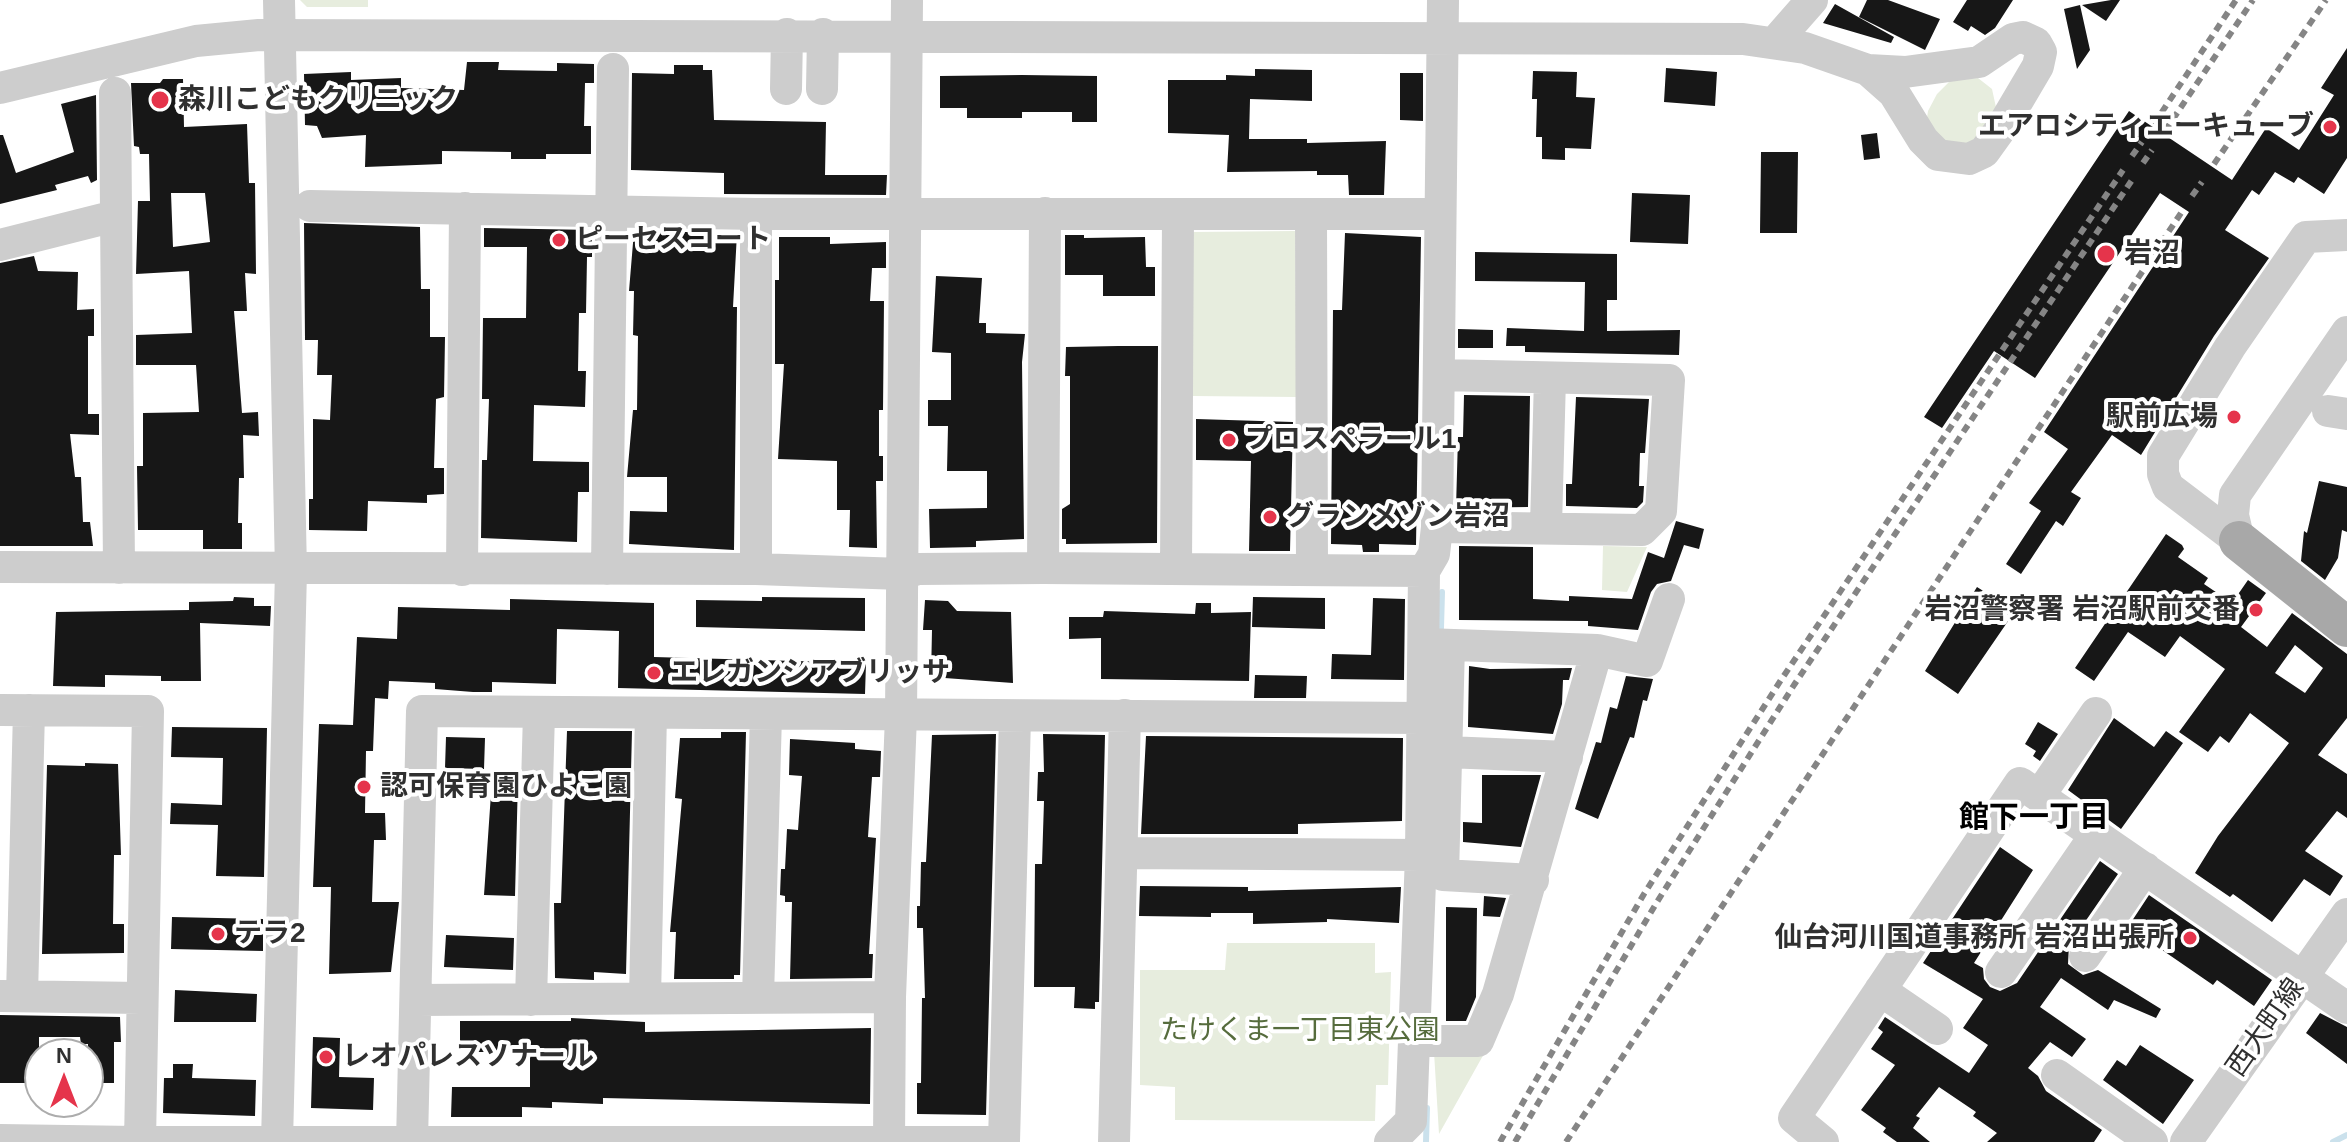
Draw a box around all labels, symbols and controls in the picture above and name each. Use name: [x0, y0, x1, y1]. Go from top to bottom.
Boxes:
place label: 森川こどもクリニック: [178, 83, 458, 117]
marker: 森川こどもクリニック: [149, 89, 171, 111]
place label: エアロシティエーキューブ: [1978, 110, 2314, 144]
marker: エアロシティエーキューブ: [2321, 118, 2339, 136]
place label: ピーセスコート: [575, 223, 771, 257]
marker: ピーセスコート: [550, 231, 568, 249]
place label: 岩沼: [2124, 237, 2180, 271]
marker: 岩沼: [2095, 243, 2117, 265]
place label: 駅前広場: [2106, 400, 2218, 434]
marker: 駅前広場: [2225, 408, 2243, 426]
place label: プロスペラール1: [1245, 423, 1457, 457]
marker: プロスペラール1: [1220, 431, 1238, 449]
place label: グランメゾン岩沼: [1286, 500, 1510, 534]
marker: グランメゾン岩沼: [1261, 508, 1279, 526]
place label: 岩沼警察署 岩沼駅前交番: [1924, 593, 2240, 627]
marker: 岩沼警察署 岩沼駅前交番: [2247, 601, 2265, 619]
place label: エレガンシアブリッサ: [670, 656, 950, 690]
marker: エレガンシアブリッサ: [645, 664, 663, 682]
place label: 認可保育園ひよこ園: [380, 770, 632, 804]
marker: 認可保育園ひよこ園: [355, 778, 373, 796]
district label: 館下一丁目: [1959, 801, 2109, 837]
place label: テラ2: [234, 917, 306, 951]
place label: 仙台河川国道事務所 岩沼出張所: [1774, 921, 2174, 955]
marker: テラ2: [209, 925, 227, 943]
marker: 仙台河川国道事務所 岩沼出張所: [2181, 929, 2199, 947]
street label: 西大町線: [2220, 972, 2312, 1084]
park label: たけくま一丁目東公園: [1160, 1014, 1440, 1048]
north arrow: [24, 1038, 104, 1118]
place label: レオパレスソナール: [342, 1040, 594, 1074]
text: N: [56, 1043, 72, 1068]
marker: レオパレスソナール: [317, 1048, 335, 1066]

